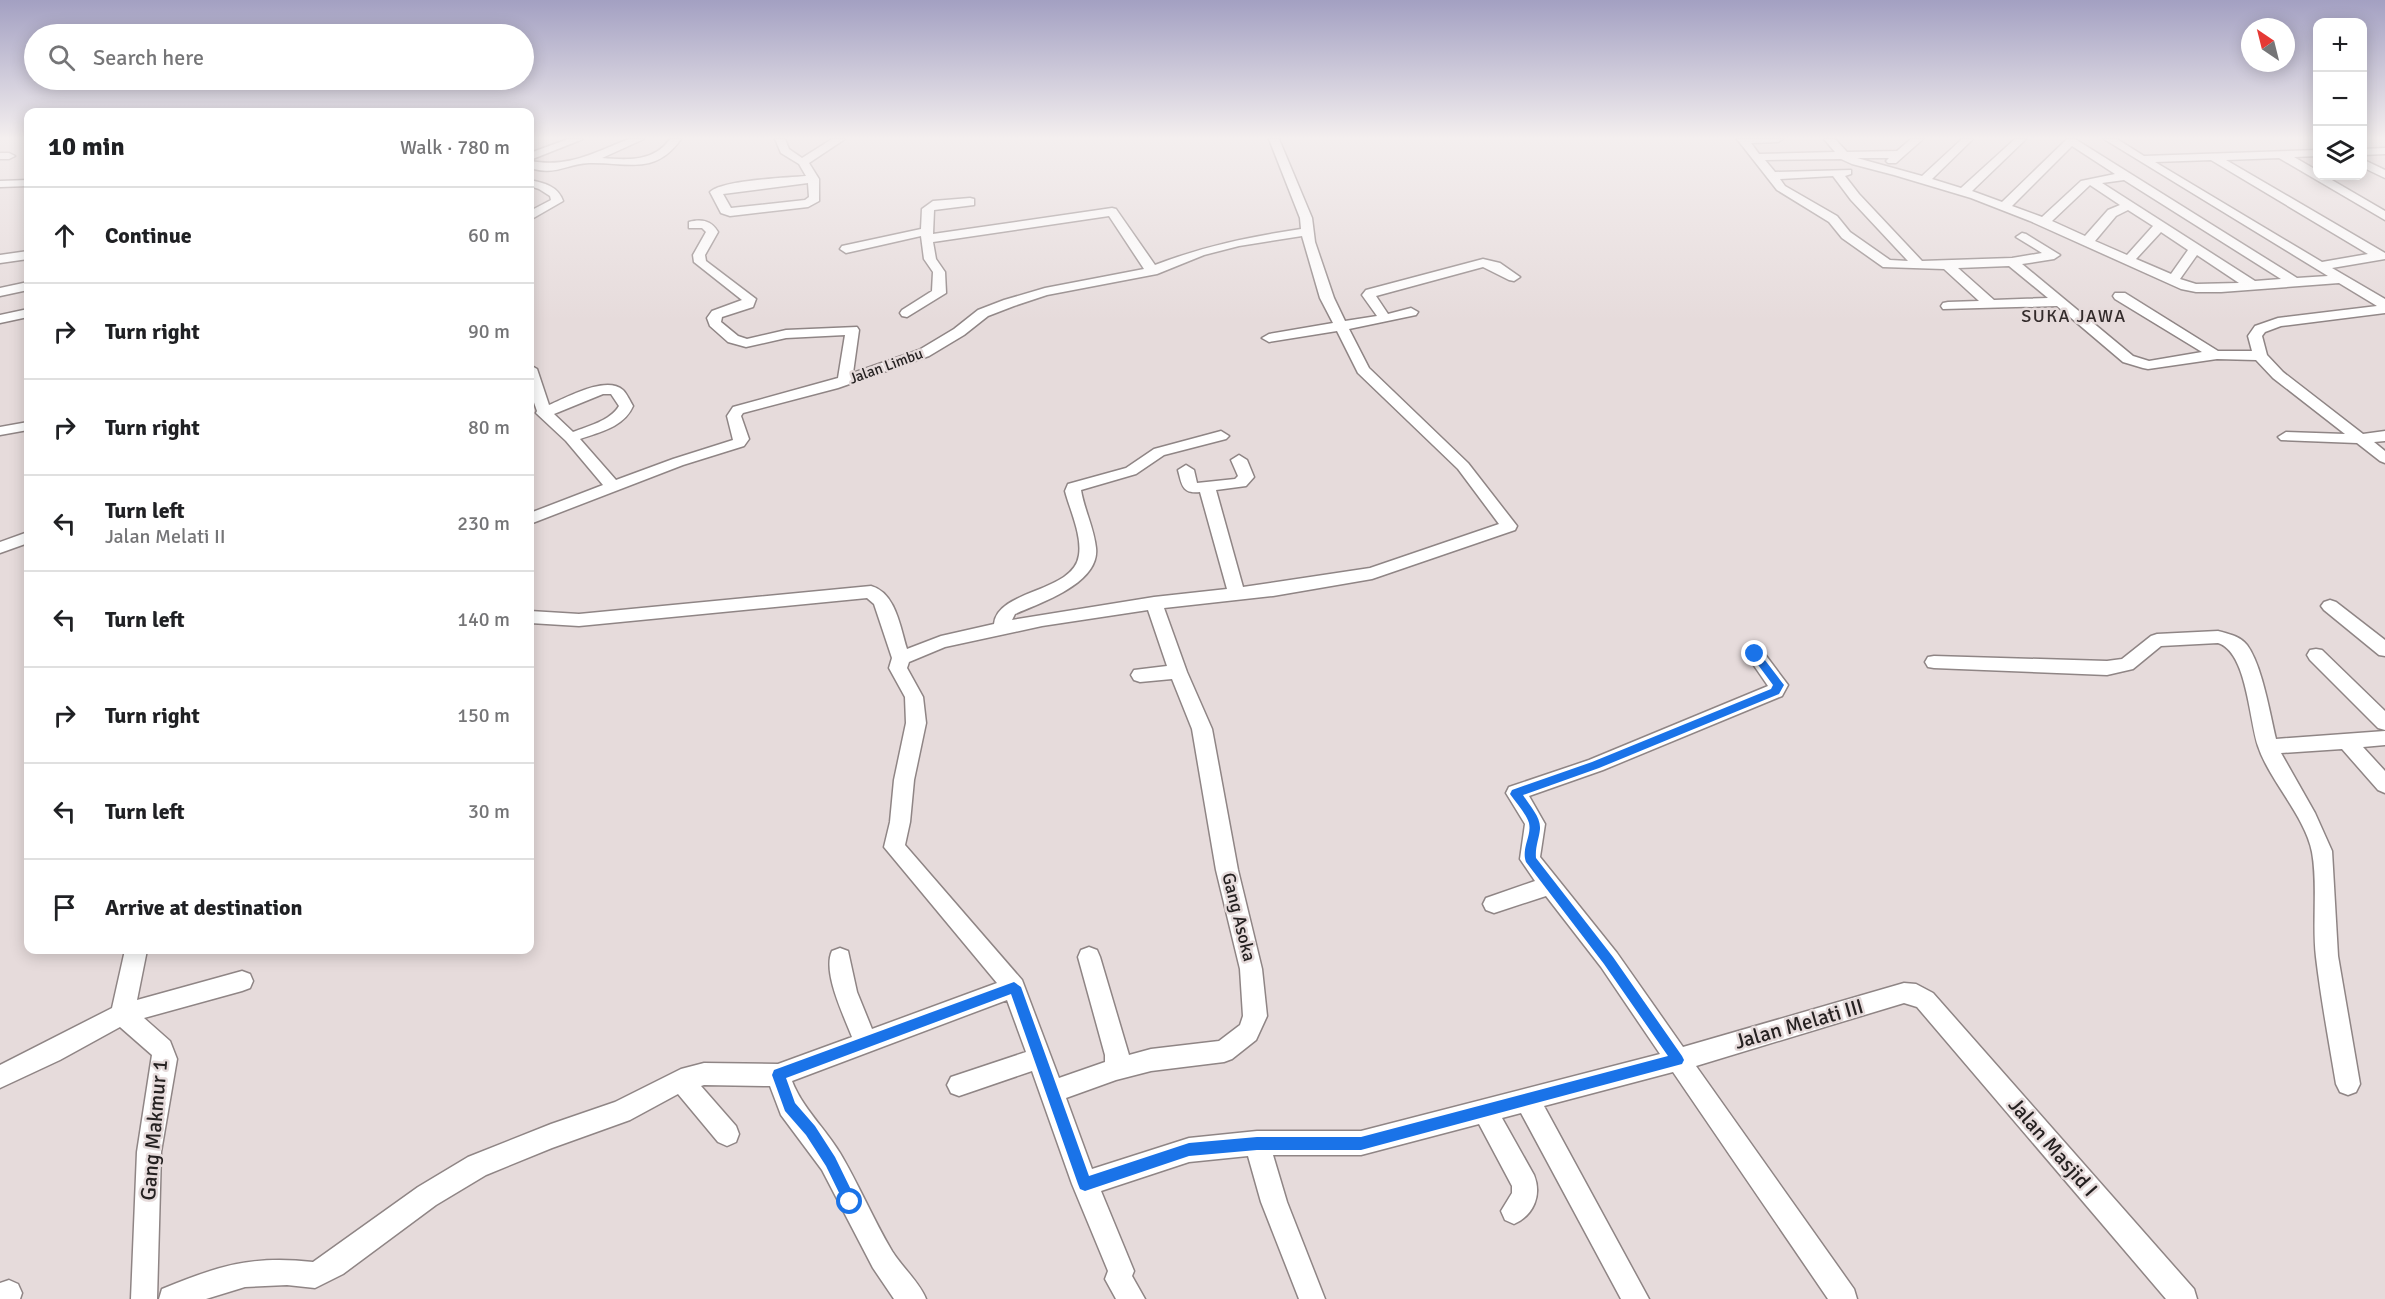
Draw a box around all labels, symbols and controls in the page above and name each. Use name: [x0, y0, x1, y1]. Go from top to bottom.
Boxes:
north arrow: [2241, 18, 2295, 72]
map controls: [2313, 18, 2367, 180]
button: +: [2313, 18, 2367, 72]
search box: [24, 24, 534, 90]
icon: search: [45, 41, 78, 74]
text: Search here: [93, 44, 204, 71]
button: −: [2313, 72, 2367, 126]
button: layers: [2313, 126, 2367, 180]
text: 10 min: [48, 131, 125, 163]
text: Walk · 780 m: [400, 135, 510, 160]
icon: ahead: [48, 219, 81, 252]
text: Continue: [105, 222, 192, 249]
text: 60 m: [468, 223, 510, 248]
district label: SUKA JAWA: [2021, 305, 2127, 327]
icon: right: [48, 315, 81, 348]
text: Turn right: [105, 318, 200, 345]
text: 90 m: [468, 319, 510, 344]
street label: Jalan Limbu: [847, 344, 925, 388]
icon: right: [48, 411, 81, 444]
text: Turn right: [105, 414, 200, 441]
text: 80 m: [468, 415, 510, 440]
text: Turn left: [105, 497, 185, 524]
icon: left: [48, 507, 81, 540]
text: 230 m: [457, 511, 510, 536]
text: Jalan Melati II: [105, 524, 226, 549]
icon: left: [48, 603, 81, 636]
text: Turn left: [105, 606, 185, 633]
text: 140 m: [457, 607, 510, 632]
route end: [1741, 640, 1767, 666]
icon: right: [48, 699, 81, 732]
text: Turn right: [105, 702, 200, 729]
text: 150 m: [457, 703, 510, 728]
icon: left: [48, 795, 81, 828]
text: Turn left: [105, 798, 185, 825]
text: 30 m: [468, 799, 510, 824]
street label: Gang Asoka: [1217, 870, 1261, 964]
icon: arrive: [48, 891, 81, 924]
text: Arrive at destination: [105, 894, 302, 921]
street label: Jalan Melati III: [1732, 993, 1866, 1055]
street label: Gang Makmur 1: [135, 1058, 173, 1202]
street label: Jalan Masjid I: [2003, 1092, 2103, 1202]
route start: [836, 1188, 862, 1214]

